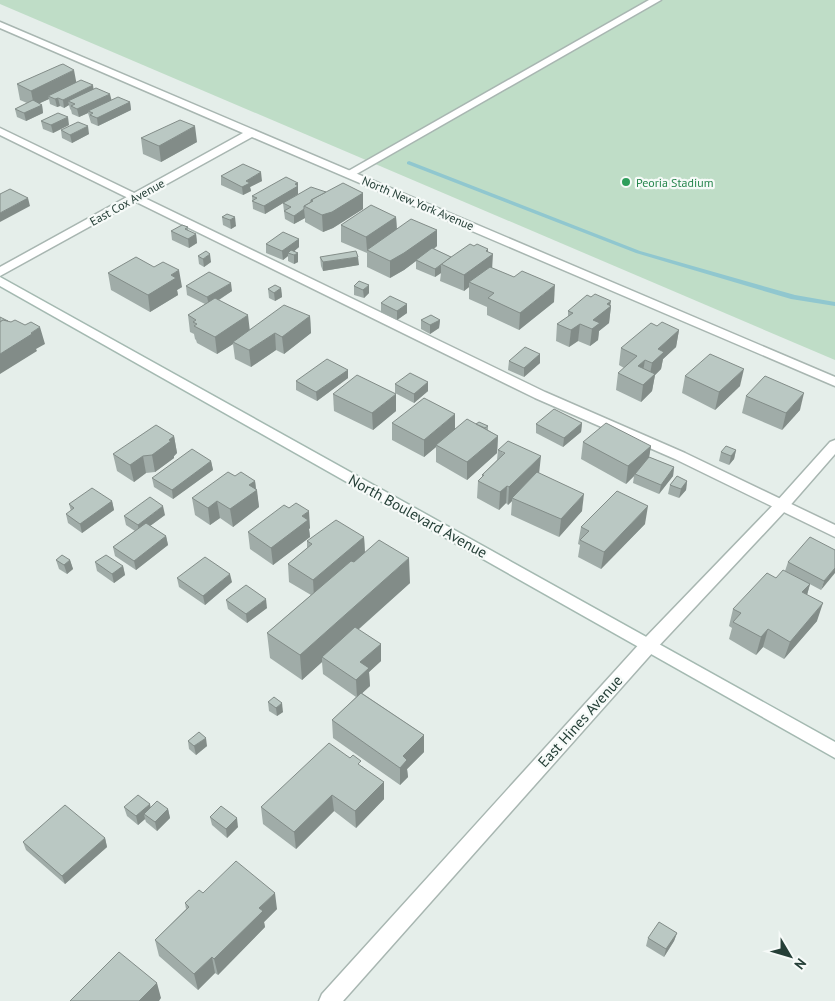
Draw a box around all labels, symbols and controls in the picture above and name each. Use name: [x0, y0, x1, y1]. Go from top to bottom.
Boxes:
street label: North New York Avenue: [360, 173, 476, 233]
street label: East Cox Avenue: [87, 175, 167, 229]
place label: Peoria Stadium: [636, 175, 713, 190]
marker: Peoria Stadium: [620, 176, 632, 188]
street label: North Boulevard Avenue: [345, 470, 491, 562]
street label: East Hines Avenue: [534, 671, 626, 771]
north arrow: [765, 931, 815, 981]
text: N: [790, 955, 810, 973]

